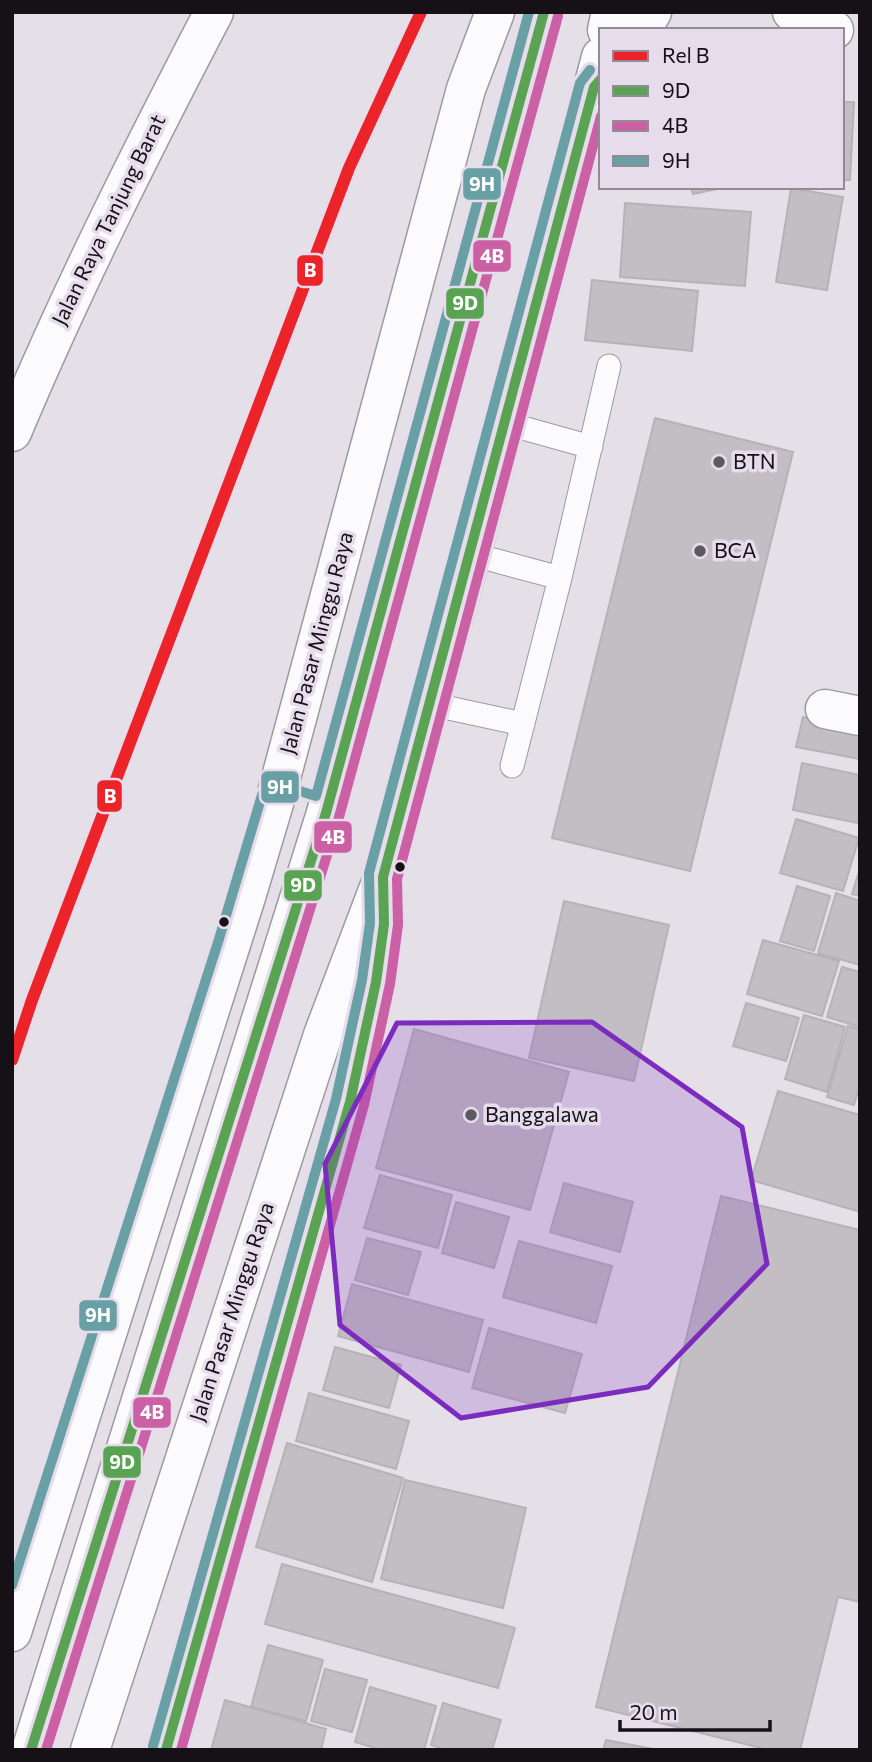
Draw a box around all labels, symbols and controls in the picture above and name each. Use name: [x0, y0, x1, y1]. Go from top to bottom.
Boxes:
legend: [599, 28, 844, 189]
text: Rel B: [662, 42, 709, 67]
text: 9D: [662, 77, 690, 102]
street label: Jalan Raya Tanjung Barat: [46, 110, 170, 329]
text: 4B: [662, 112, 688, 137]
text: 9H: [662, 147, 691, 172]
line badge: 9H: [462, 167, 502, 201]
text: 9H: [469, 172, 495, 195]
line badge: 4B: [472, 239, 512, 273]
text: 4B: [480, 244, 504, 267]
line badge: B: [296, 254, 324, 287]
text: B: [304, 258, 316, 281]
line badge: 9D: [445, 287, 485, 320]
text: 9D: [452, 291, 478, 314]
place label: BTN: [733, 448, 776, 473]
marker: BTN: [711, 454, 727, 470]
street label: Jalan Pasar Minggu Raya: [274, 529, 357, 756]
place label: BCA: [714, 537, 756, 562]
marker: BCA: [692, 543, 708, 559]
line badge: 9H: [260, 770, 300, 804]
text: 9H: [267, 775, 293, 798]
line badge: B: [96, 779, 123, 813]
text: B: [104, 784, 116, 807]
line badge: 4B: [313, 820, 353, 854]
text: 4B: [321, 825, 345, 848]
unlabelled marker: [393, 860, 407, 874]
line badge: 9D: [283, 869, 323, 902]
text: 9D: [290, 873, 316, 896]
unlabelled marker: [217, 915, 231, 929]
place label: Banggalawa: [485, 1101, 599, 1126]
marker: Banggalawa: [463, 1107, 479, 1123]
street label: Jalan Pasar Minggu Raya: [183, 1199, 278, 1424]
line badge: 9H: [78, 1299, 118, 1332]
text: 9H: [85, 1303, 111, 1326]
line badge: 4B: [132, 1396, 172, 1429]
text: 4B: [140, 1400, 164, 1423]
line badge: 9D: [102, 1445, 142, 1479]
text: 9D: [109, 1450, 135, 1473]
scale bar: [620, 1688, 770, 1732]
text: 20 m: [630, 1699, 678, 1724]

